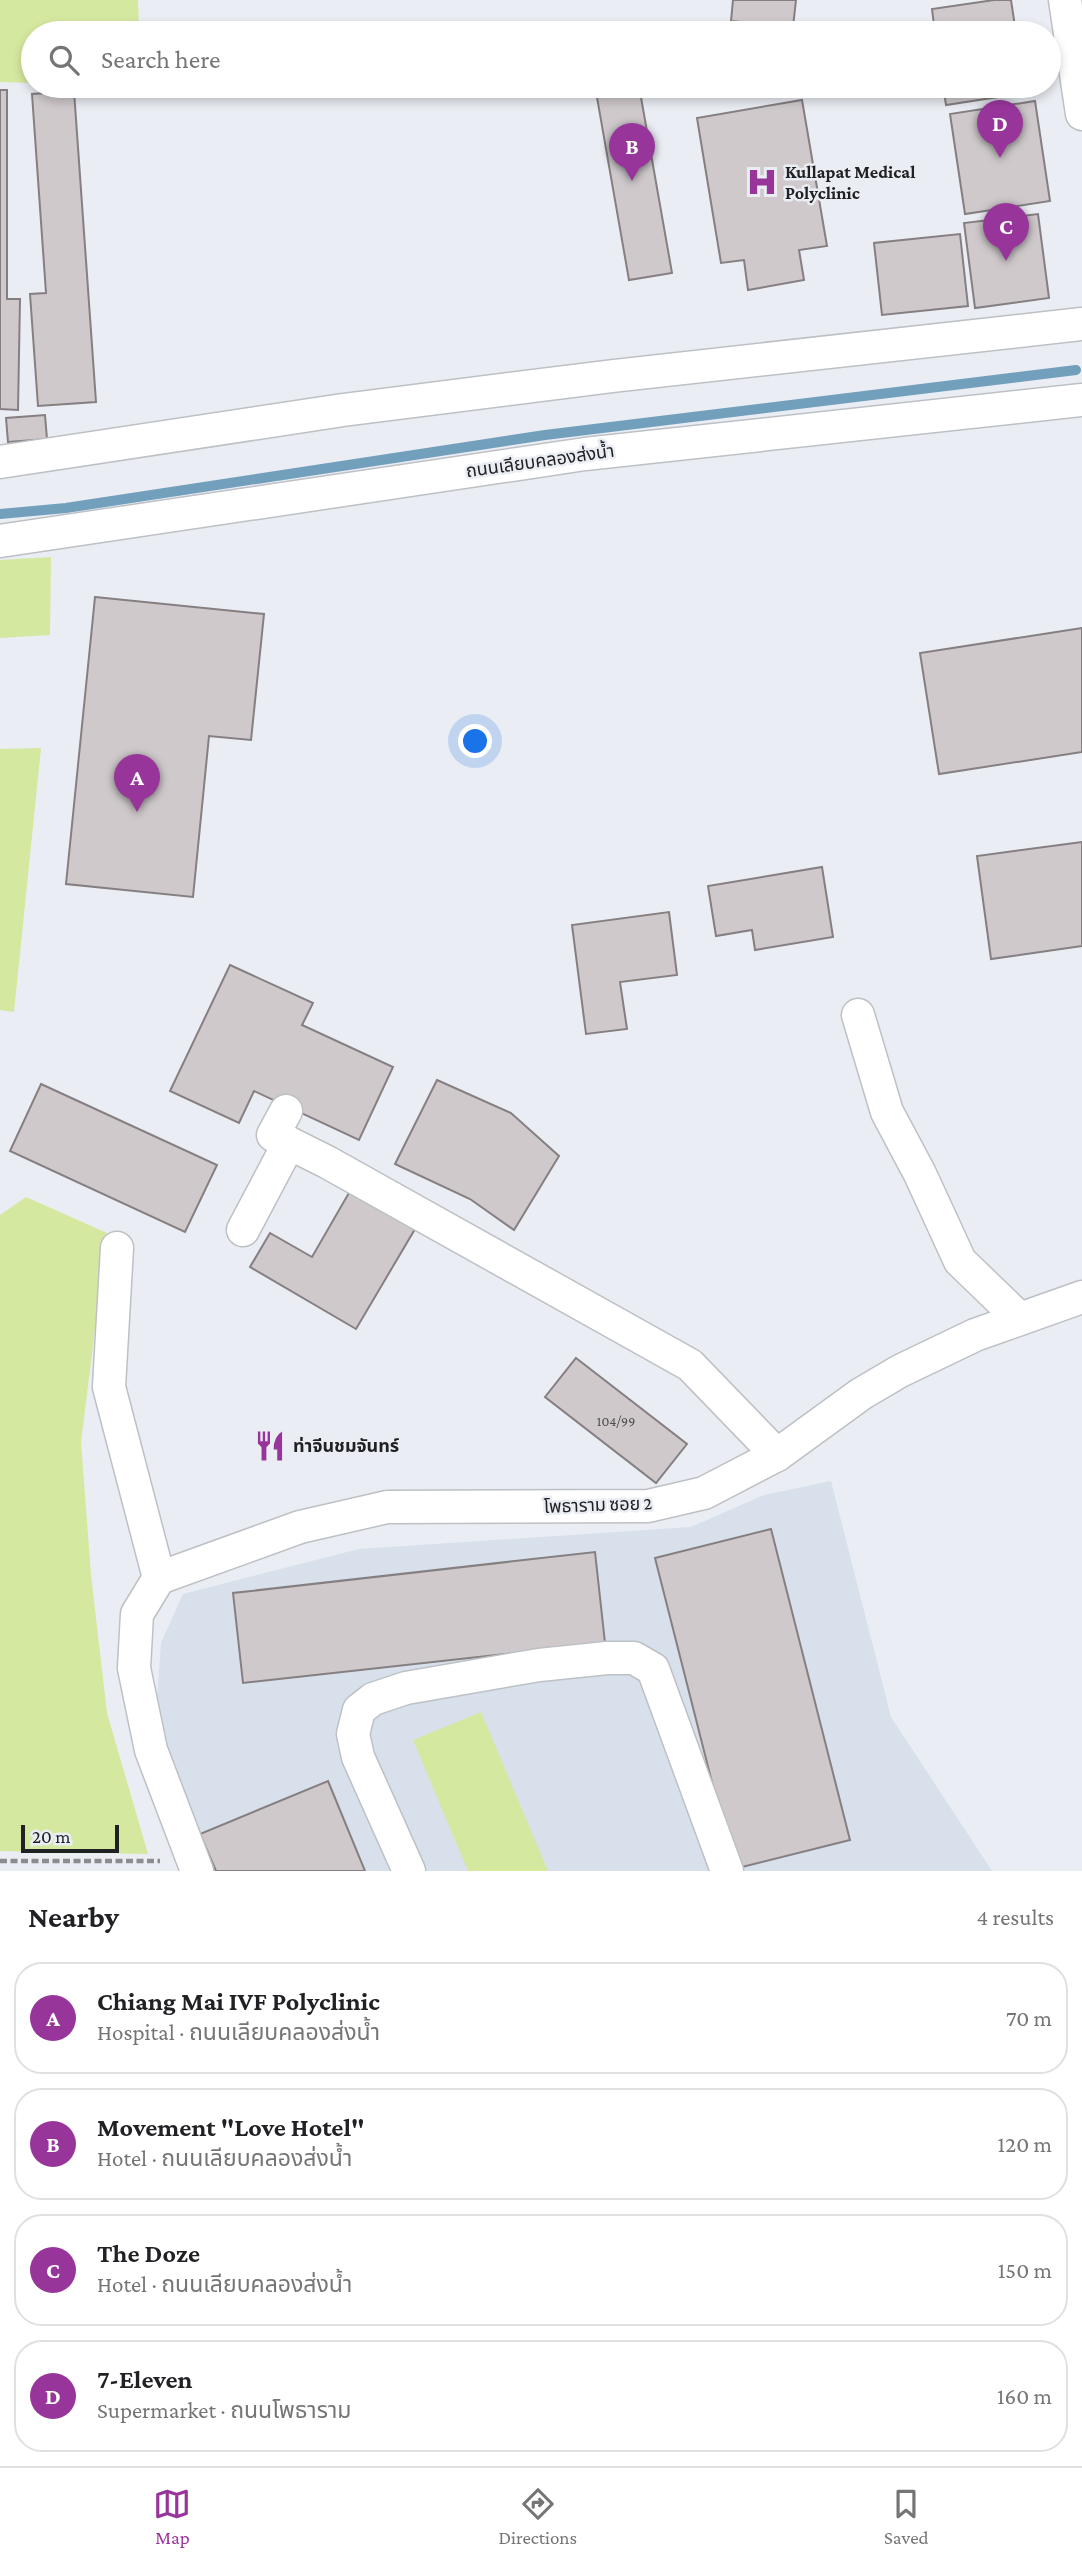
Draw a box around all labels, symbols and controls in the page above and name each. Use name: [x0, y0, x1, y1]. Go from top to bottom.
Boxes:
search box: [21, 21, 1061, 98]
icon: search: [45, 41, 83, 79]
text: Search here: [101, 45, 220, 74]
pin: D: [977, 100, 1023, 158]
pin: B: [609, 123, 655, 181]
place label: Kullapat Medical Polyclinic: [785, 162, 915, 203]
hospital icon: Kullapat Medical Polyclinic: [745, 165, 779, 199]
pin: C: [983, 203, 1029, 261]
street label: ถนนเลียบคลองส่งน้ำ: [464, 438, 615, 481]
your location: [458, 724, 492, 758]
pin: A: [114, 754, 160, 812]
house number: 104/99: [597, 1413, 635, 1429]
restaurant icon: ท่าจีนชมจันทร์: [253, 1429, 287, 1463]
place label: ท่าจีนชมจันทร์: [293, 1436, 399, 1456]
street label: โพธาราม ซอย 2: [544, 1493, 652, 1517]
scale bar: [21, 1822, 119, 1854]
text: 20 m: [32, 1826, 71, 1847]
text: Nearby: [28, 1900, 119, 1933]
text: 4 results: [976, 1904, 1054, 1930]
text: Chiang Mai IVF Polyclinic: [97, 1987, 380, 2016]
text: A: [46, 2005, 60, 2031]
text: 70 m: [1006, 2005, 1052, 2031]
text: Hospital · ถนนเลียบคลองส่งน้ำ: [97, 2019, 380, 2045]
text: Movement "Love Hotel": [97, 2113, 364, 2142]
text: B: [46, 2131, 60, 2157]
text: 120 m: [998, 2131, 1052, 2157]
text: Hotel · ถนนเลียบคลองส่งน้ำ: [97, 2145, 352, 2171]
text: The Doze: [97, 2239, 200, 2268]
text: C: [46, 2257, 60, 2283]
text: 150 m: [998, 2257, 1052, 2283]
text: Hotel · ถนนเลียบคลองส่งน้ำ: [97, 2271, 352, 2297]
text: 7-Eleven: [97, 2365, 193, 2394]
text: D: [45, 2383, 61, 2409]
text: 160 m: [997, 2383, 1052, 2409]
text: Supermarket · ถนนโพธาราม: [97, 2397, 351, 2423]
tab: Map: [153, 2485, 191, 2548]
tab: Directions: [498, 2485, 577, 2548]
tab: Saved: [884, 2485, 929, 2548]

